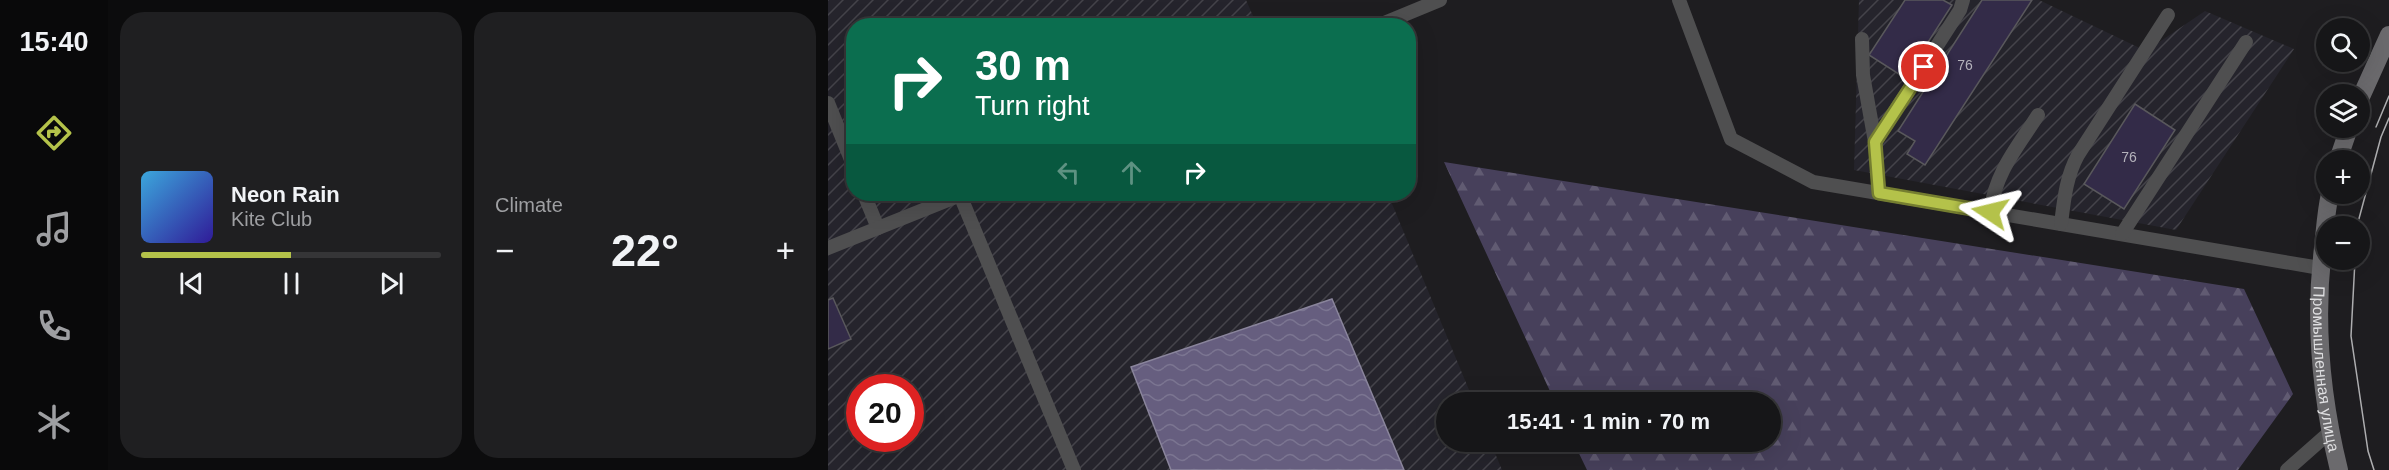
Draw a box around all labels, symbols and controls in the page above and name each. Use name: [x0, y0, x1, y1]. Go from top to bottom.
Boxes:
map controls: [2316, 18, 2370, 270]
button: search: [2316, 18, 2370, 72]
text: 15:40: [19, 27, 89, 57]
pin: [1898, 41, 1949, 92]
icon: right: [876, 42, 954, 120]
text: 30 m: [975, 42, 1071, 89]
icon: arrive: [1907, 50, 1940, 83]
house number: 76: [1957, 57, 1973, 73]
button: layers: [2316, 84, 2370, 138]
text: Turn right: [975, 91, 1090, 121]
icon: directions: [33, 112, 75, 154]
house number: 76: [2121, 149, 2137, 165]
button: +: [2316, 150, 2370, 204]
icon: left: [1052, 156, 1085, 189]
icon: ahead: [1115, 156, 1148, 189]
icon: right: [1178, 156, 1211, 189]
position arrow: [1958, 180, 2022, 244]
text: Neon Rain: [231, 182, 340, 207]
text: Climate: [495, 194, 563, 216]
icon: music: [33, 208, 75, 250]
text: Kite Club: [231, 208, 312, 230]
button: −: [2316, 216, 2370, 270]
text: 22°: [611, 225, 679, 276]
text: −: [495, 232, 514, 269]
text: +: [776, 232, 795, 269]
icon: previous: [175, 267, 208, 300]
icon: pause: [275, 267, 308, 300]
icon: next: [375, 267, 408, 300]
street label: Промышленная улица: [2311, 286, 2343, 453]
icon: phone: [33, 305, 75, 347]
speed limit sign: 20: [846, 374, 924, 452]
icon: climate: [33, 401, 75, 443]
text: 15:41 · 1 min · 70 m: [1507, 409, 1710, 434]

